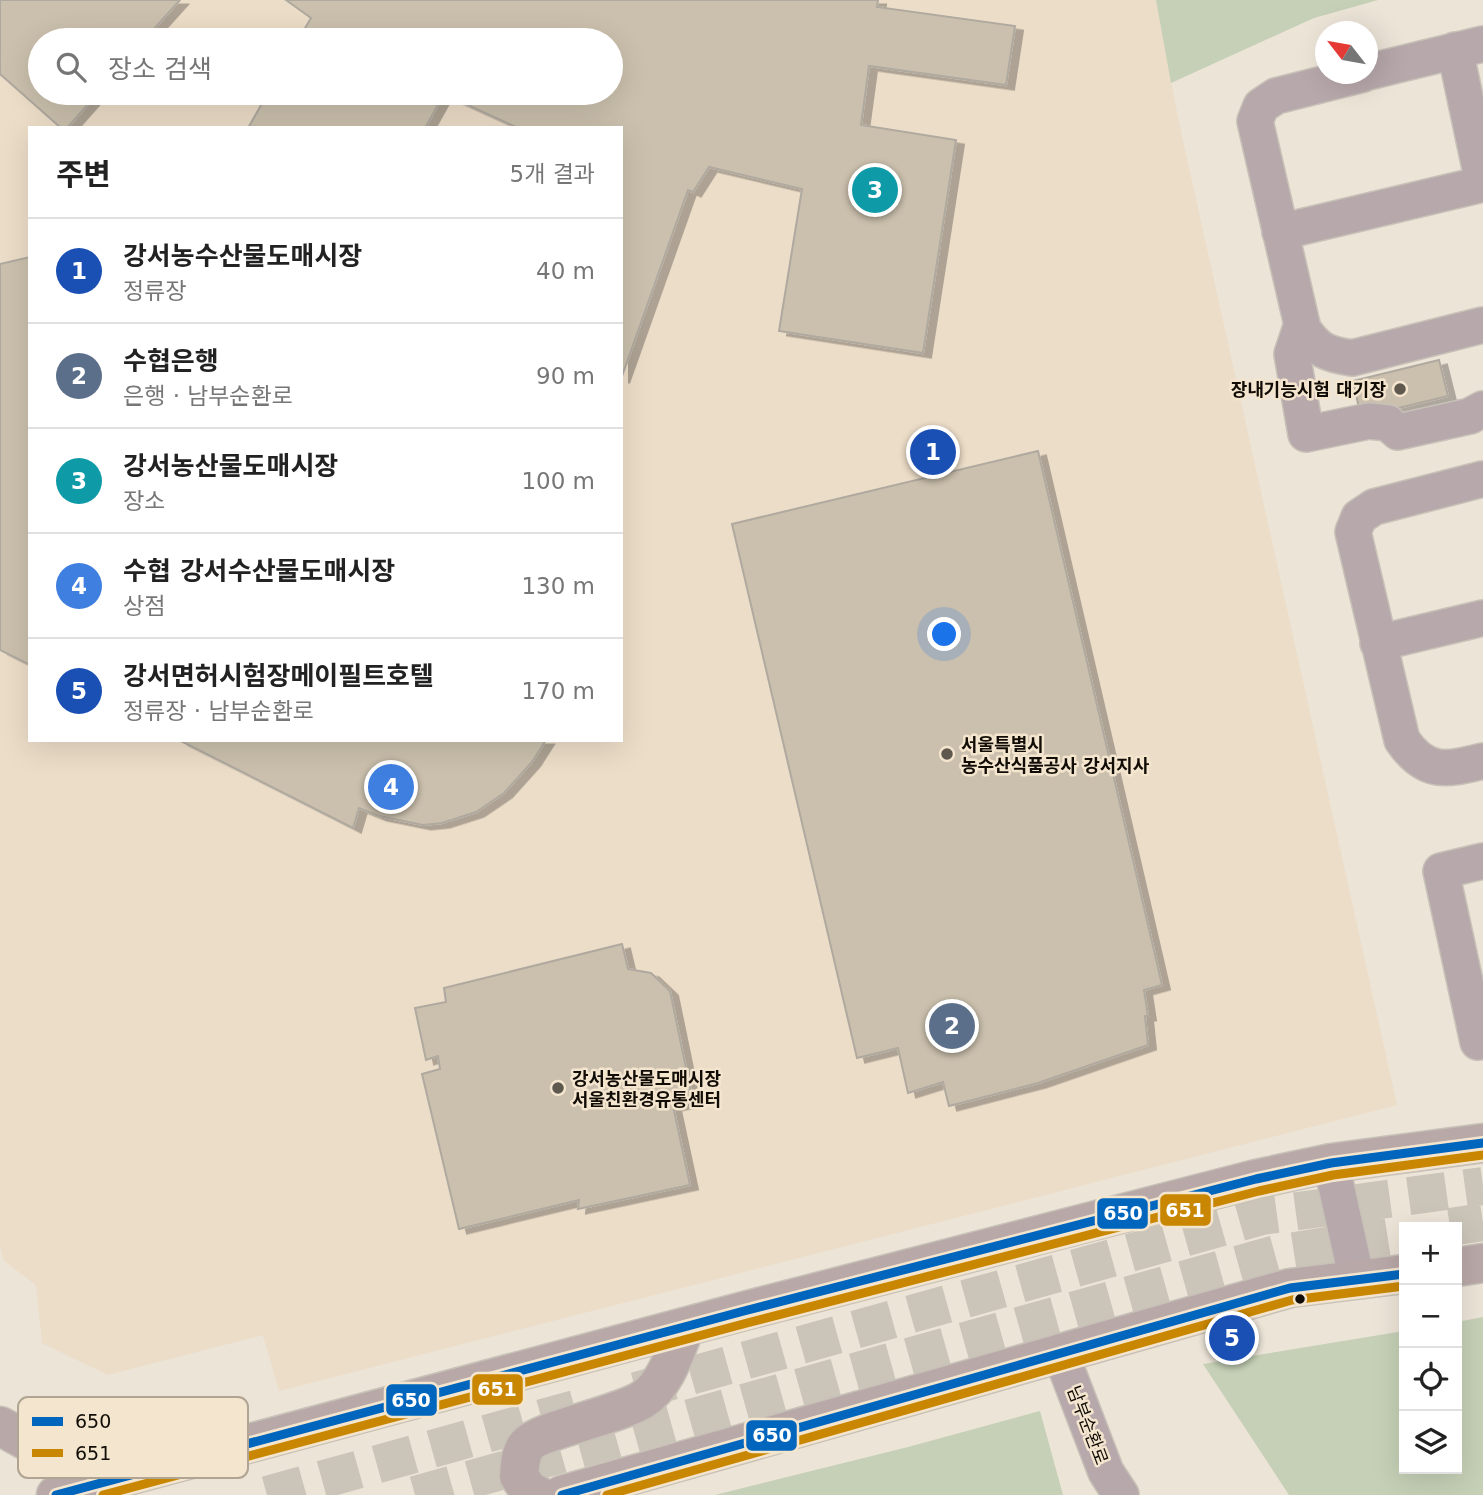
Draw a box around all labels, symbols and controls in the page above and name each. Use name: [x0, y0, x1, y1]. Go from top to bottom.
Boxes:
north arrow: [1315, 21, 1378, 84]
search box: [28, 28, 623, 105]
icon: search: [52, 48, 90, 86]
text: 장소 검색: [108, 54, 212, 84]
text: 주변: [56, 157, 111, 192]
text: 5개 결과: [510, 161, 595, 187]
pin: 3: [852, 164, 898, 216]
text: 강서농수산물도매시장: [123, 241, 362, 271]
text: 1: [71, 258, 87, 284]
text: 40 m: [536, 258, 595, 284]
text: 정류장: [123, 278, 186, 304]
text: 수협은행: [123, 346, 219, 376]
text: 2: [71, 363, 87, 389]
text: 90 m: [536, 363, 595, 389]
place label: 장내기능시험 대기장: [1231, 379, 1386, 400]
marker: 장내기능시험 대기장: [1392, 381, 1408, 397]
text: 은행 · 남부순환로: [123, 383, 293, 409]
pin: 1: [910, 426, 956, 478]
text: 강서농산물도매시장: [123, 451, 338, 481]
text: 3: [71, 468, 87, 494]
text: 100 m: [521, 468, 595, 494]
text: 장소: [123, 488, 165, 514]
text: 수협 강서수산물도매시장: [123, 556, 395, 586]
text: 4: [71, 573, 87, 599]
text: 130 m: [521, 573, 595, 599]
text: 상점: [123, 593, 165, 619]
your location: [927, 617, 961, 651]
text: 강서면허시험장메이필트호텔: [123, 661, 434, 691]
text: 5: [71, 678, 87, 704]
text: 170 m: [521, 678, 595, 704]
text: 정류장 · 남부순환로: [123, 698, 314, 724]
place label: 서울특별시 농수산식품공사 강서지사: [961, 734, 1150, 776]
marker: 서울특별시 농수산식품공사 강서지사: [939, 746, 955, 762]
pin: 4: [368, 761, 414, 813]
pin: 2: [929, 1000, 975, 1052]
place label: 강서농산물도매시장 서울친환경유통센터: [572, 1068, 721, 1110]
marker: 강서농산물도매시장 서울친환경유통센터: [550, 1080, 566, 1096]
line badge: 651: [1159, 1193, 1212, 1227]
line badge: 650: [1096, 1197, 1149, 1230]
text: 651: [1165, 1199, 1205, 1221]
text: 650: [1103, 1202, 1143, 1224]
map controls: [1399, 1222, 1462, 1474]
button: +: [1399, 1222, 1462, 1285]
button: −: [1399, 1285, 1462, 1348]
unlabelled marker: [1293, 1292, 1307, 1306]
pin: 5: [1209, 1312, 1255, 1364]
button: locate: [1399, 1348, 1462, 1411]
line badge: 651: [471, 1373, 524, 1406]
text: 651: [477, 1378, 517, 1400]
line badge: 650: [385, 1383, 438, 1417]
street label: 남부순환로: [1063, 1383, 1113, 1467]
text: 650: [391, 1389, 431, 1411]
legend: [18, 1397, 248, 1478]
text: 650: [75, 1410, 111, 1432]
button: layers: [1399, 1411, 1462, 1474]
line badge: 650: [745, 1419, 798, 1452]
text: 650: [752, 1424, 792, 1446]
text: 651: [75, 1442, 111, 1464]

